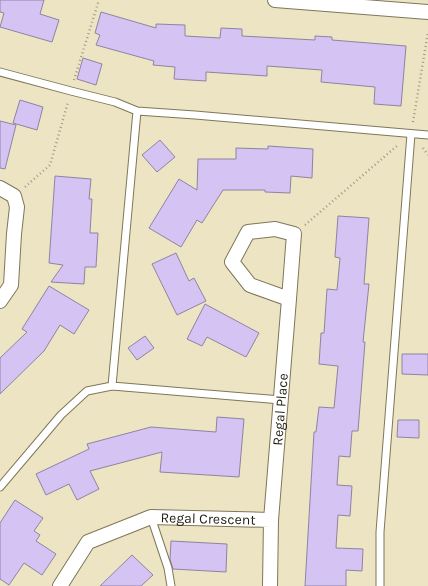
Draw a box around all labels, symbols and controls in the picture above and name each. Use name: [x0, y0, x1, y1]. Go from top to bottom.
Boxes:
street label: Regal Place: [269, 373, 292, 446]
street label: Regal Crescent: [160, 509, 256, 529]

